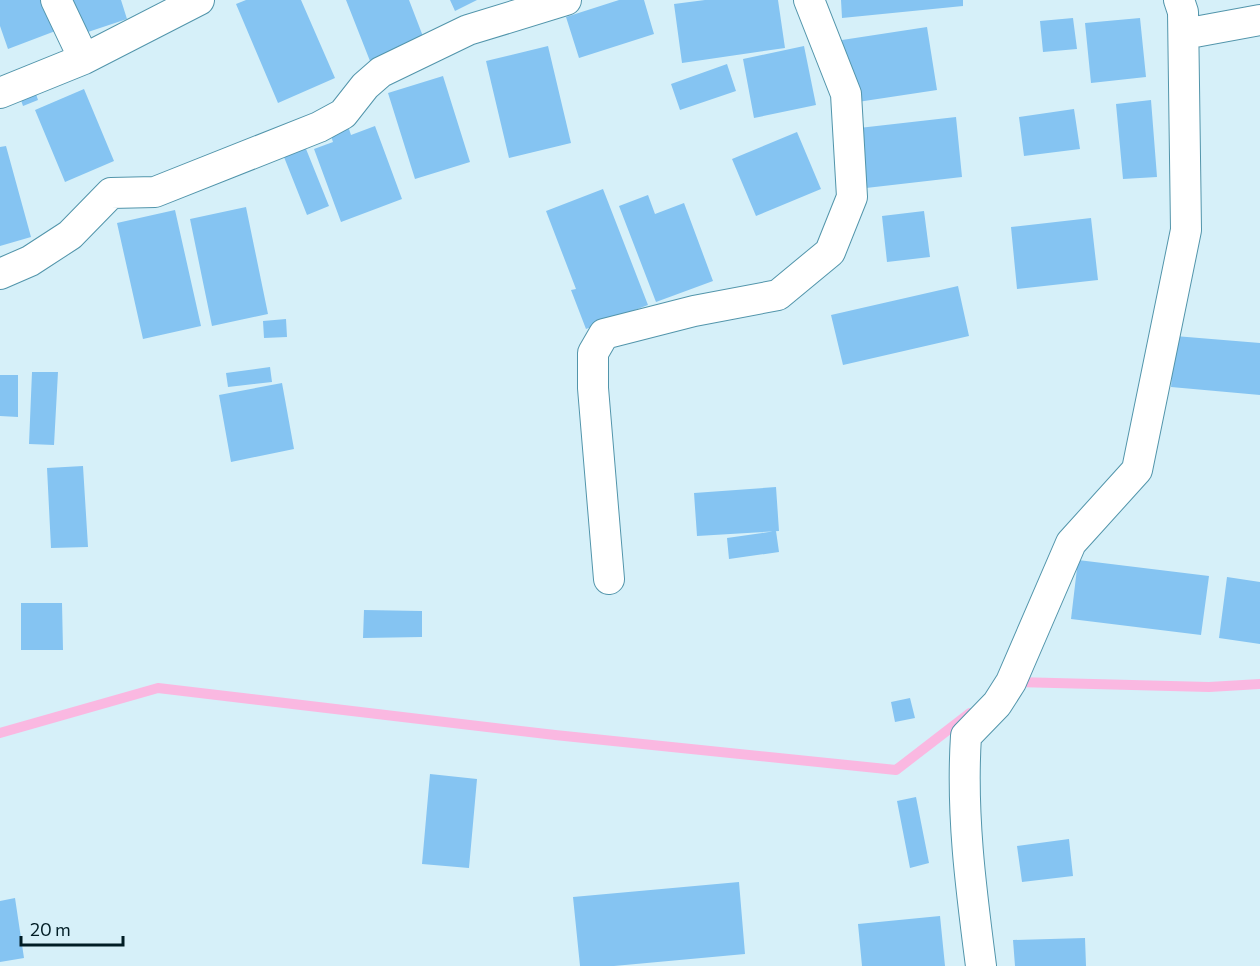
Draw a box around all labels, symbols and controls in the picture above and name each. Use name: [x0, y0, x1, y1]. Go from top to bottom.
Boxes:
scale bar: [21, 909, 123, 947]
text: 20 m: [30, 918, 71, 940]

